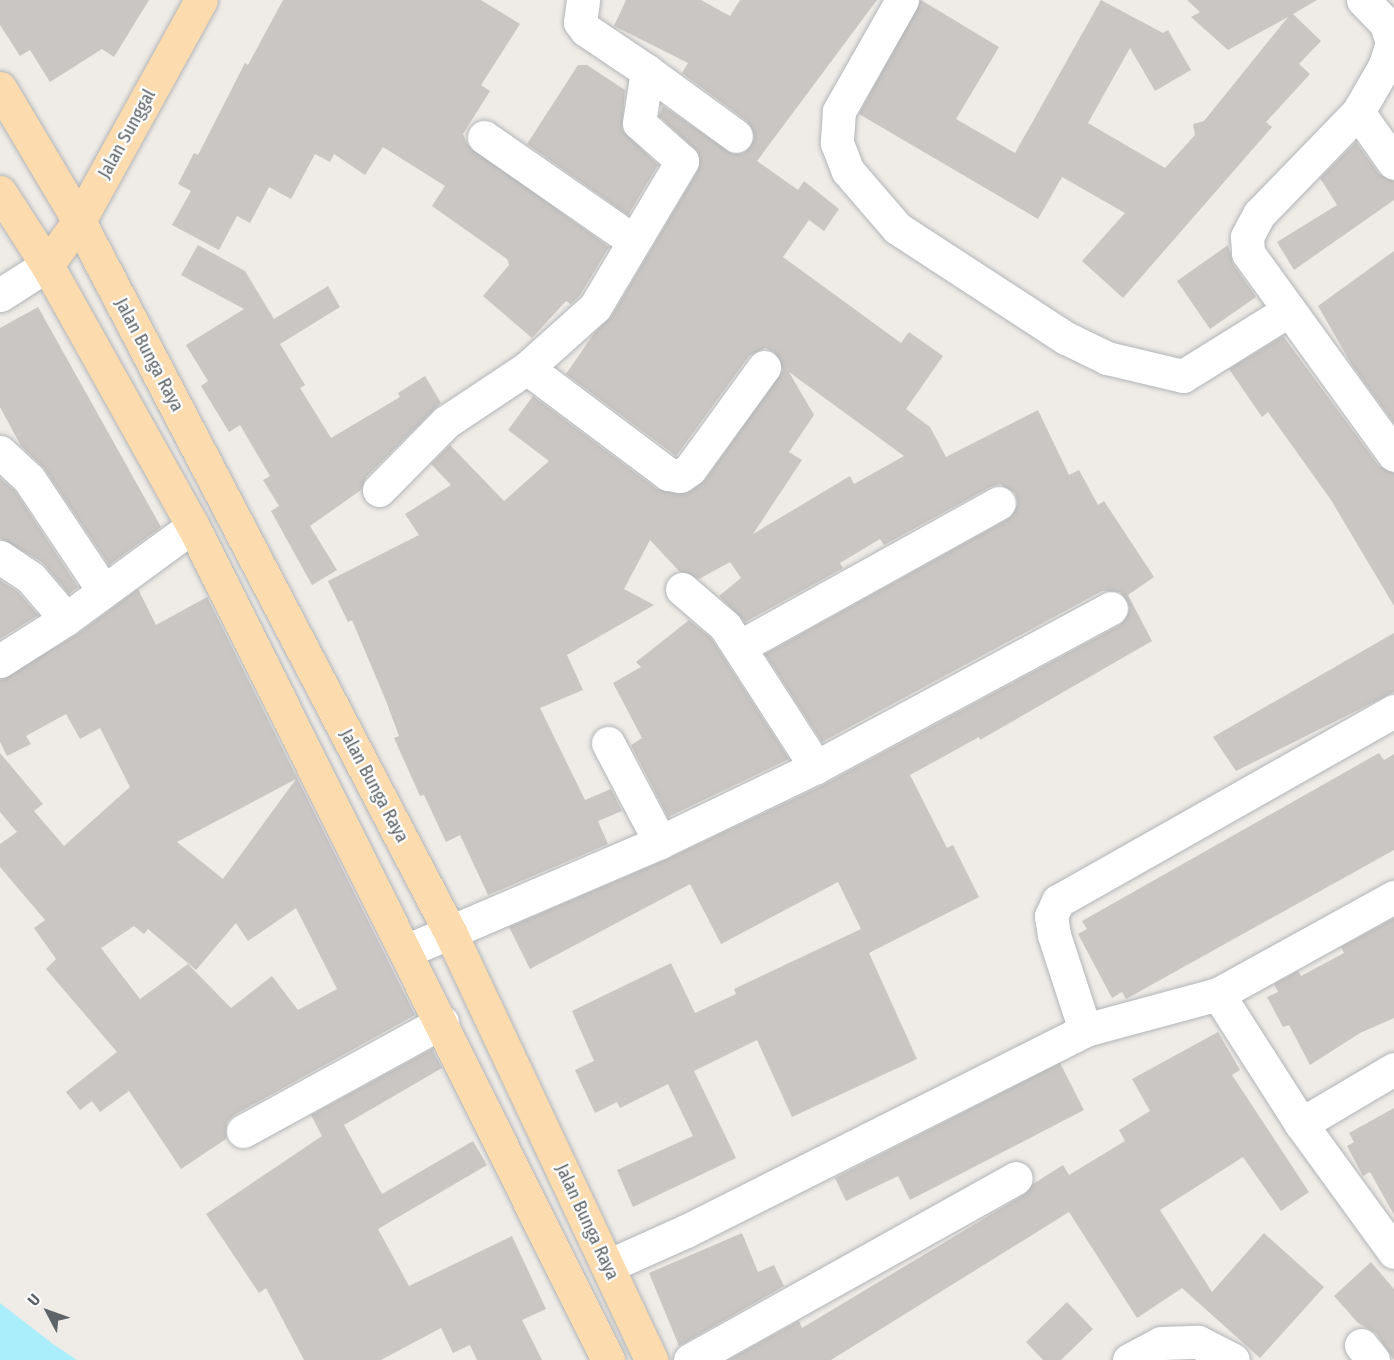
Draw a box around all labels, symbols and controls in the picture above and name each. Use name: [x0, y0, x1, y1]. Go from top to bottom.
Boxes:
street label: Jalan Sunggal: [94, 86, 160, 182]
street label: Jalan Bunga Raya: [110, 295, 188, 415]
street label: Jalan Bunga Raya: [335, 726, 413, 846]
street label: Jalan Bunga Raya: [551, 1161, 623, 1283]
north arrow: [18, 1282, 78, 1342]
text: U: [24, 1290, 44, 1310]

